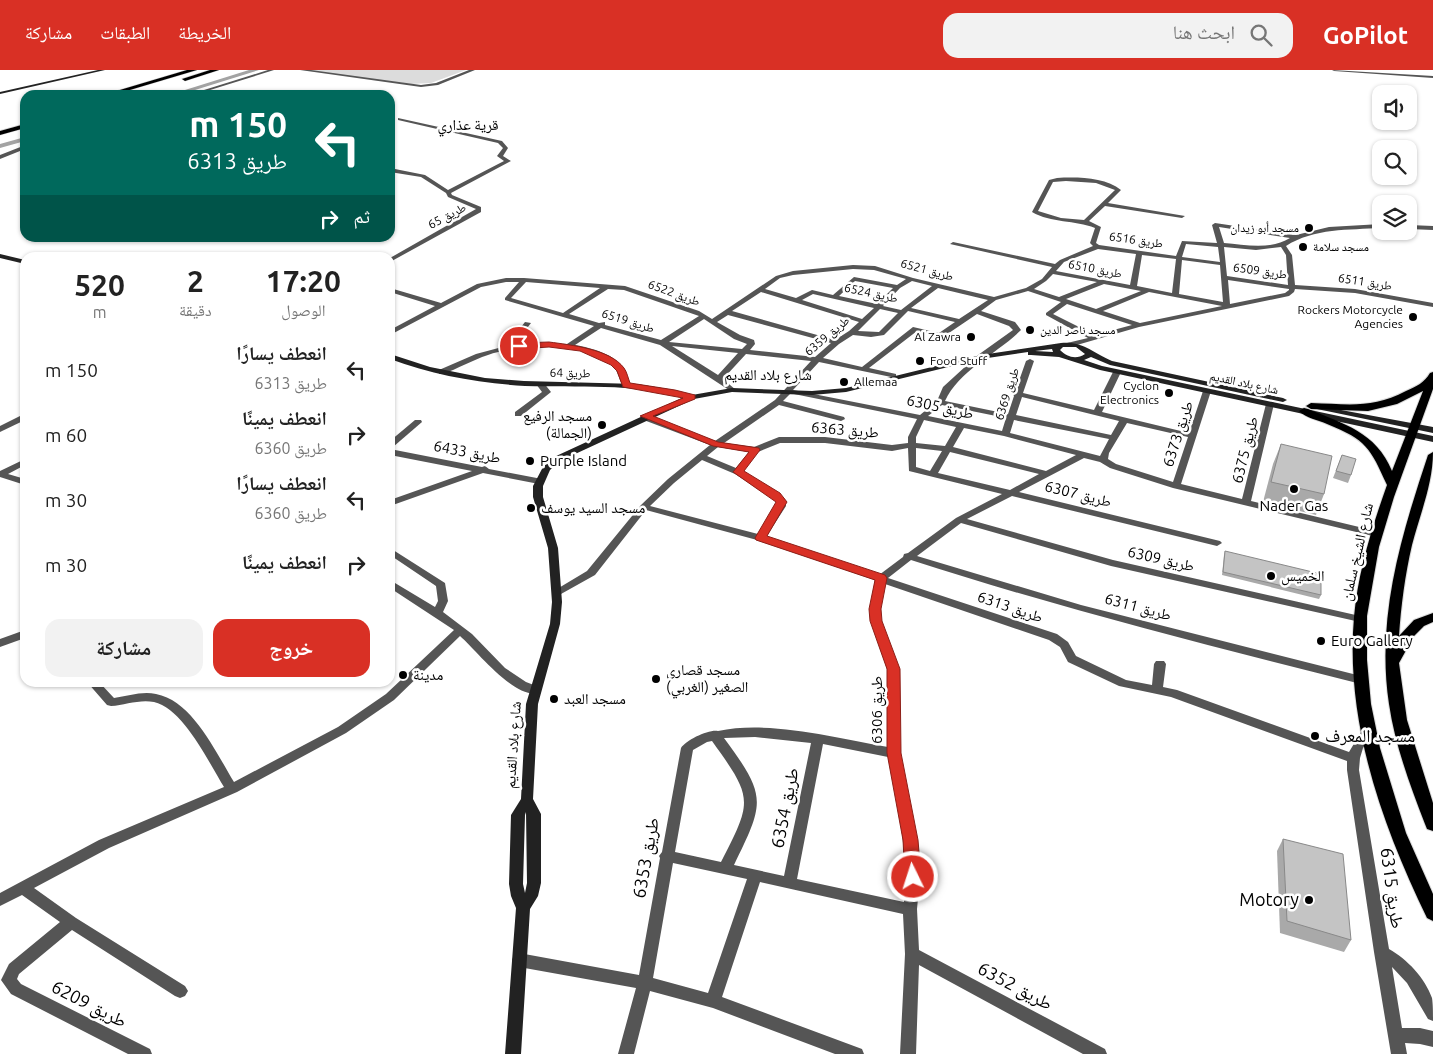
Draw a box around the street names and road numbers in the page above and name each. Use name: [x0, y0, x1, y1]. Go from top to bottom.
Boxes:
street label: طريق 65: [426, 200, 468, 232]
street label: طريق 6516: [1108, 229, 1164, 251]
street label: طريق 6521: [899, 256, 955, 284]
street label: طريق 6510: [1067, 257, 1123, 281]
street label: طريق 6509: [1232, 260, 1288, 282]
street label: طريق 6511: [1337, 271, 1393, 293]
street label: طريق 6522: [646, 277, 702, 309]
street label: طريق 6524: [843, 280, 899, 306]
street label: طريق 6519: [600, 306, 656, 336]
street label: طريق 6359: [802, 313, 853, 359]
street label: طريق 64: [549, 366, 591, 381]
street label: شارع بلاد القديم: [724, 366, 812, 385]
street label: طريق 6369: [992, 366, 1022, 422]
street label: شارع بلاد القديم: [1208, 369, 1280, 398]
street label: طريق 6305: [905, 391, 975, 424]
street label: طريق 6373: [1159, 399, 1198, 469]
street label: طريق 6375: [1228, 415, 1263, 485]
street label: طريق 6363: [810, 418, 880, 443]
street label: طريق 6433: [432, 437, 502, 468]
street label: طريق 6307: [1043, 477, 1113, 512]
street label: شارع الشيخ سلمان: [1337, 501, 1378, 603]
street label: طريق 6309: [1126, 543, 1196, 576]
street label: طريق 6313: [975, 587, 1045, 628]
street label: طريق 6311: [1103, 590, 1173, 625]
street label: طريق 6306: [868, 676, 887, 744]
street label: شارع بلاد القديم: [501, 701, 526, 789]
street label: طريق 6354: [766, 766, 804, 850]
street label: طريق 6353: [628, 816, 664, 900]
street label: طريق 6315: [1375, 846, 1409, 930]
street label: طريق 6352: [974, 957, 1056, 1015]
street label: طريق 6209: [48, 976, 130, 1032]

